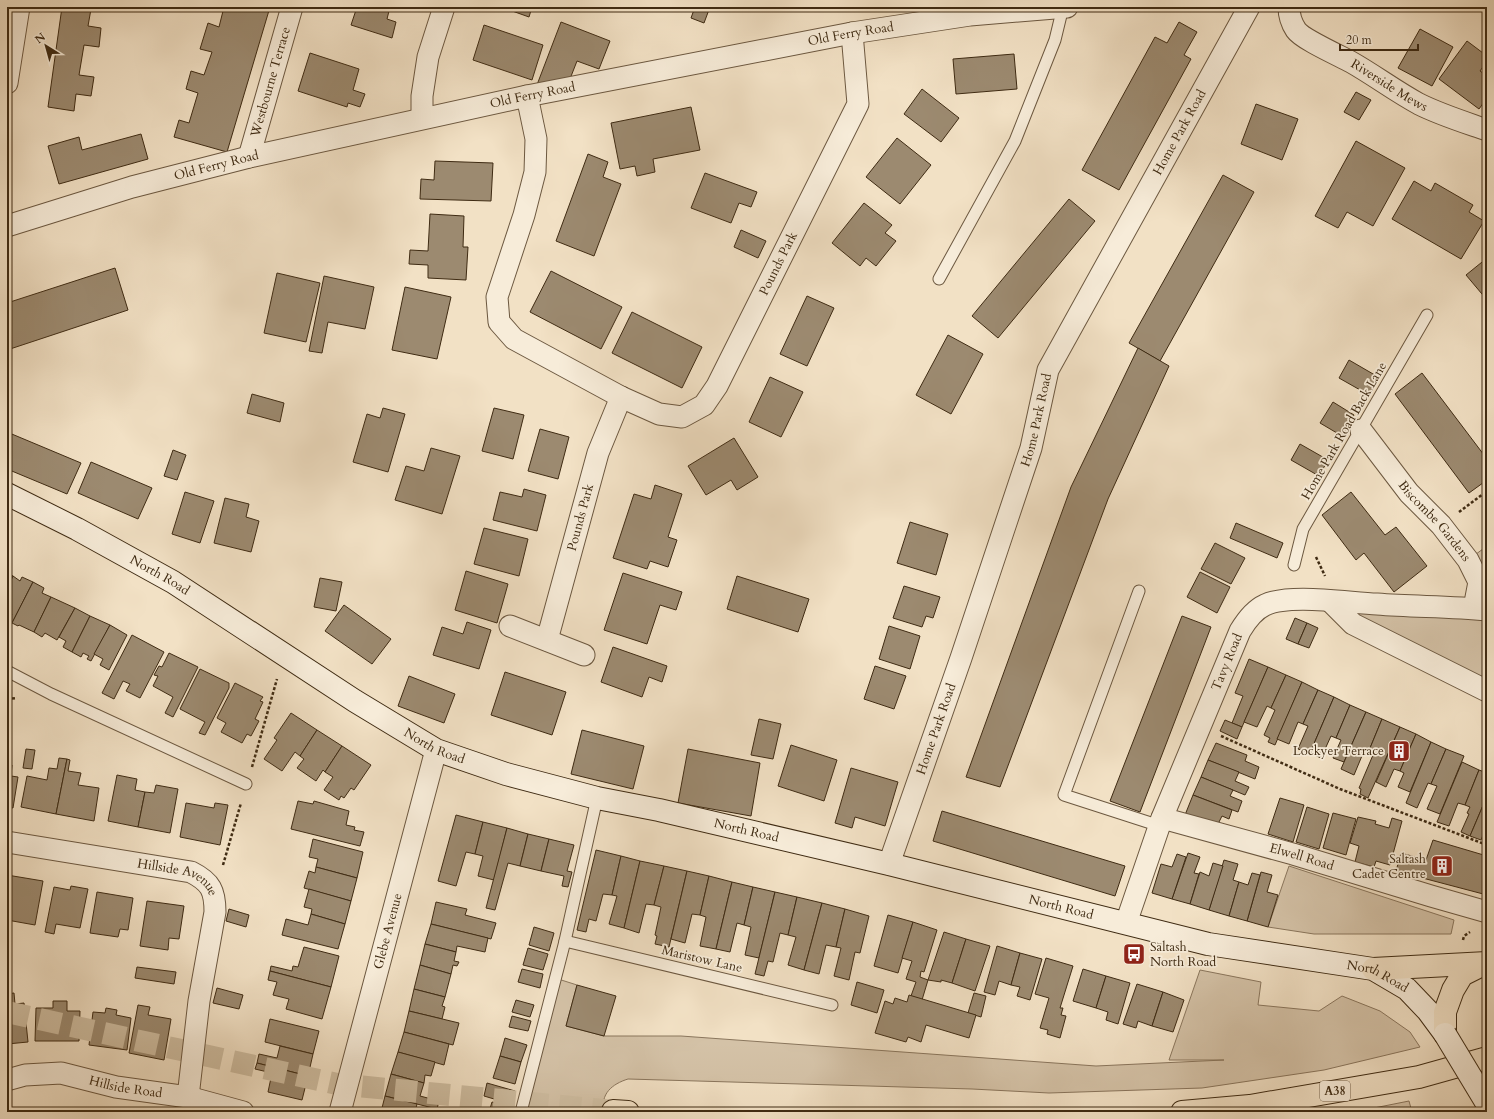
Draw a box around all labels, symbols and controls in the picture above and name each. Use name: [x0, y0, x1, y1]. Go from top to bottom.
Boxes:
street label: Old Ferry Road: [806, 18, 895, 50]
street label: Westbourne Terrace: [246, 25, 295, 140]
north arrow: [26, 26, 66, 66]
scale bar: [1340, 26, 1418, 52]
text: N: [32, 29, 49, 47]
text: 20 m: [1346, 32, 1373, 48]
street label: Riverside Mews: [1347, 55, 1430, 116]
street label: Old Ferry Road: [488, 78, 577, 113]
street label: Home Park Road: [1149, 86, 1211, 179]
street label: Old Ferry Road: [172, 146, 260, 185]
street label: Pounds Park: [755, 229, 802, 298]
street label: Home Park Road Back Lane: [1297, 359, 1391, 503]
street label: Home Park Road: [1016, 372, 1056, 469]
street label: Biscombe Gardens: [1394, 477, 1475, 565]
street label: Pounds Park: [563, 482, 598, 553]
street label: North Road: [127, 551, 193, 600]
street label: Tavy Road: [1207, 630, 1247, 694]
street label: Home Park Road: [912, 681, 960, 777]
street label: North Road: [400, 724, 467, 768]
building icon: Lockyer Terrace: [1386, 738, 1412, 764]
place label: Lockyer Terrace: [1293, 742, 1384, 760]
street label: North Road: [712, 814, 781, 847]
street label: Elwell Road: [1267, 839, 1336, 875]
place label: Saltash Cadet Centre: [1352, 850, 1426, 883]
building icon: Saltash Cadet Centre: [1429, 853, 1455, 879]
street label: Hillside Avenue: [136, 854, 222, 898]
street label: North Road: [1027, 890, 1095, 924]
street label: Glebe Avenue: [369, 891, 407, 971]
place label: Saltash North Road: [1150, 938, 1216, 971]
street label: Maristow Lane: [660, 941, 744, 977]
bus stop icon: Saltash North Road: [1121, 941, 1147, 967]
street label: North Road: [1346, 956, 1412, 997]
street label: Hillside Road: [87, 1071, 163, 1102]
road number: A38: [1320, 1081, 1350, 1101]

